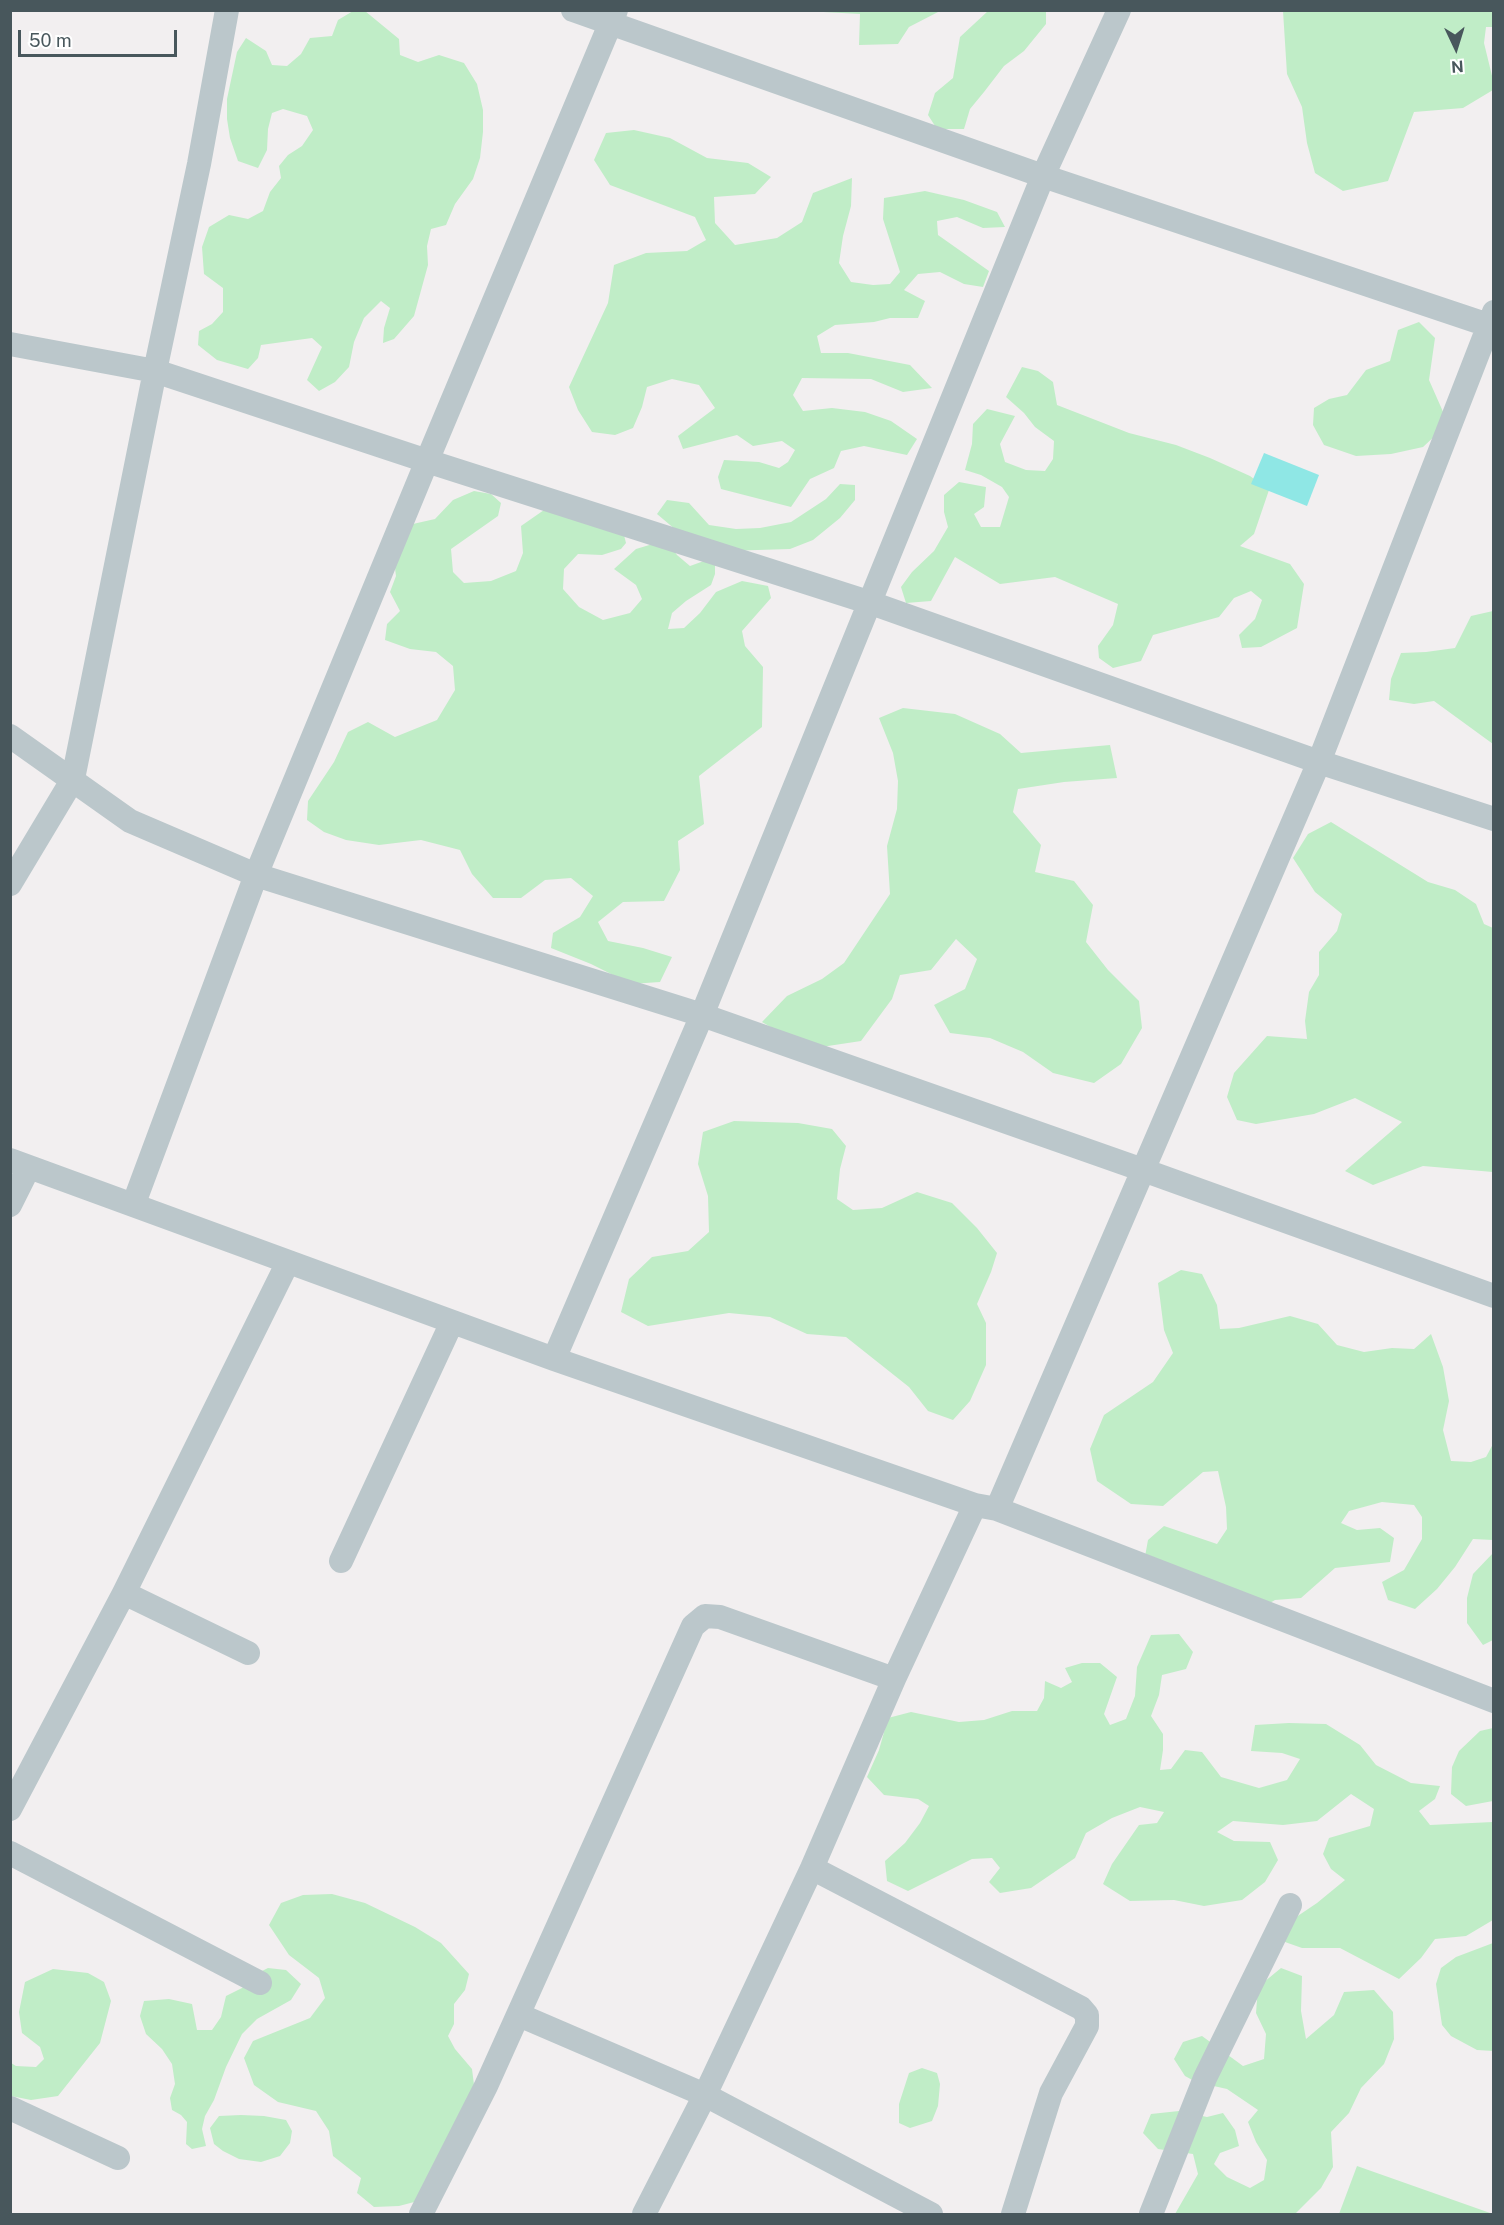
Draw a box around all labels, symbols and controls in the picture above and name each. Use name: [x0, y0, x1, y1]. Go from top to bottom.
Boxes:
scale bar: [21, 18, 180, 56]
north arrow: [1426, 18, 1486, 78]
text: 50 m: [29, 30, 72, 51]
text: N: [1450, 57, 1464, 76]

